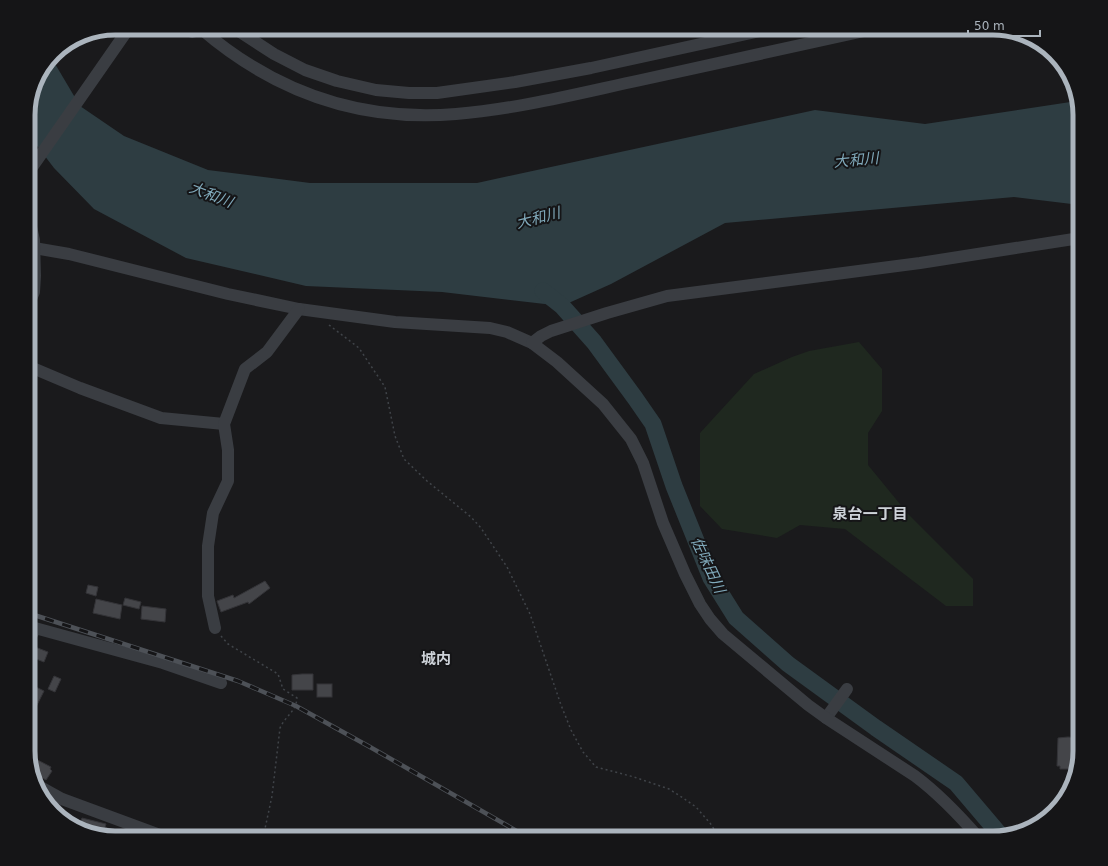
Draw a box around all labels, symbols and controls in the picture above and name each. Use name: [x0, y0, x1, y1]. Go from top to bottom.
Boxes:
scale bar: [968, 12, 1040, 38]
text: 50 m: [974, 19, 1005, 33]
water label: 大和川: [833, 149, 881, 171]
water label: 大和川: [187, 179, 237, 212]
water label: 大和川: [514, 203, 564, 232]
district label: 泉台一丁目: [832, 505, 908, 523]
water label: 佐味田川: [687, 534, 730, 598]
district label: 城内: [421, 650, 451, 668]

